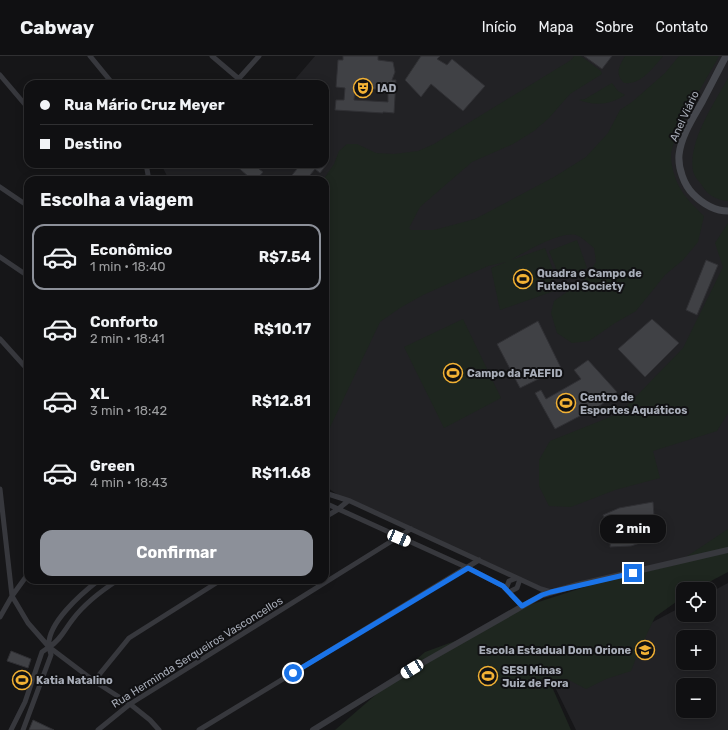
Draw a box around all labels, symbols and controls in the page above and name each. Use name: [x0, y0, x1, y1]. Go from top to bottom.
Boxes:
text: Cabway: [20, 16, 94, 39]
text: Início: [482, 19, 517, 36]
text: Mapa: [539, 19, 574, 36]
text: Sobre: [596, 19, 634, 36]
text: Contato: [656, 19, 708, 36]
theatre icon: IAD: [352, 77, 374, 99]
place label: IAD: [377, 82, 396, 95]
street label: Anel Viário: [667, 89, 702, 144]
text: Rua Mário Cruz Meyer: [64, 96, 225, 114]
text: Destino: [64, 135, 122, 153]
text: Escolha a viagem: [40, 189, 193, 211]
icon: car: [42, 239, 78, 275]
text: Econômico: [90, 241, 172, 259]
text: R$7.54: [259, 248, 311, 266]
text: 1 min · 18:40: [90, 259, 165, 274]
place label: Quadra e Campo de Futebol Society: [537, 267, 642, 293]
sports icon: Quadra e Campo de Futebol Society: [512, 268, 534, 290]
icon: car: [42, 311, 78, 347]
text: Conforto: [90, 313, 158, 331]
text: R$10.17: [254, 320, 311, 338]
text: 2 min · 18:41: [90, 331, 165, 346]
sports icon: Campo da FAEFID: [442, 362, 464, 384]
place label: Campo da FAEFID: [467, 367, 563, 380]
icon: car: [42, 383, 78, 419]
text: XL: [90, 385, 109, 403]
place label: Centro de Esportes Aquáticos: [580, 391, 687, 417]
text: R$12.81: [252, 392, 311, 410]
sports icon: Centro de Esportes Aquáticos: [555, 392, 577, 414]
text: 3 min · 18:42: [90, 403, 167, 418]
icon: car: [42, 455, 78, 491]
text: Green: [90, 457, 135, 475]
text: R$11.68: [252, 464, 311, 482]
text: 4 min · 18:43: [90, 475, 168, 490]
callout: 2 min: [600, 515, 666, 543]
text: 2 min: [615, 521, 651, 536]
car: [386, 528, 412, 548]
button: Confirmar: [40, 530, 313, 576]
route end: [624, 564, 642, 582]
map controls: [676, 582, 716, 718]
button: locate: [676, 582, 716, 622]
street label: Rua Herminda Serqueiros Vasconcellos: [109, 594, 286, 711]
button: +: [676, 630, 716, 670]
school or university icon: Escola Estadual Dom Orione: [634, 639, 656, 661]
place label: Escola Estadual Dom Orione: [479, 644, 631, 657]
car: [399, 658, 425, 680]
route start: [284, 664, 302, 682]
place label: SESI Minas Juiz de Fora: [502, 664, 569, 690]
sports icon: SESI Minas Juiz de Fora: [477, 665, 499, 687]
sports icon: Katia Natalino: [11, 669, 33, 691]
place label: Katia Natalino: [36, 674, 113, 687]
button: −: [676, 678, 716, 718]

